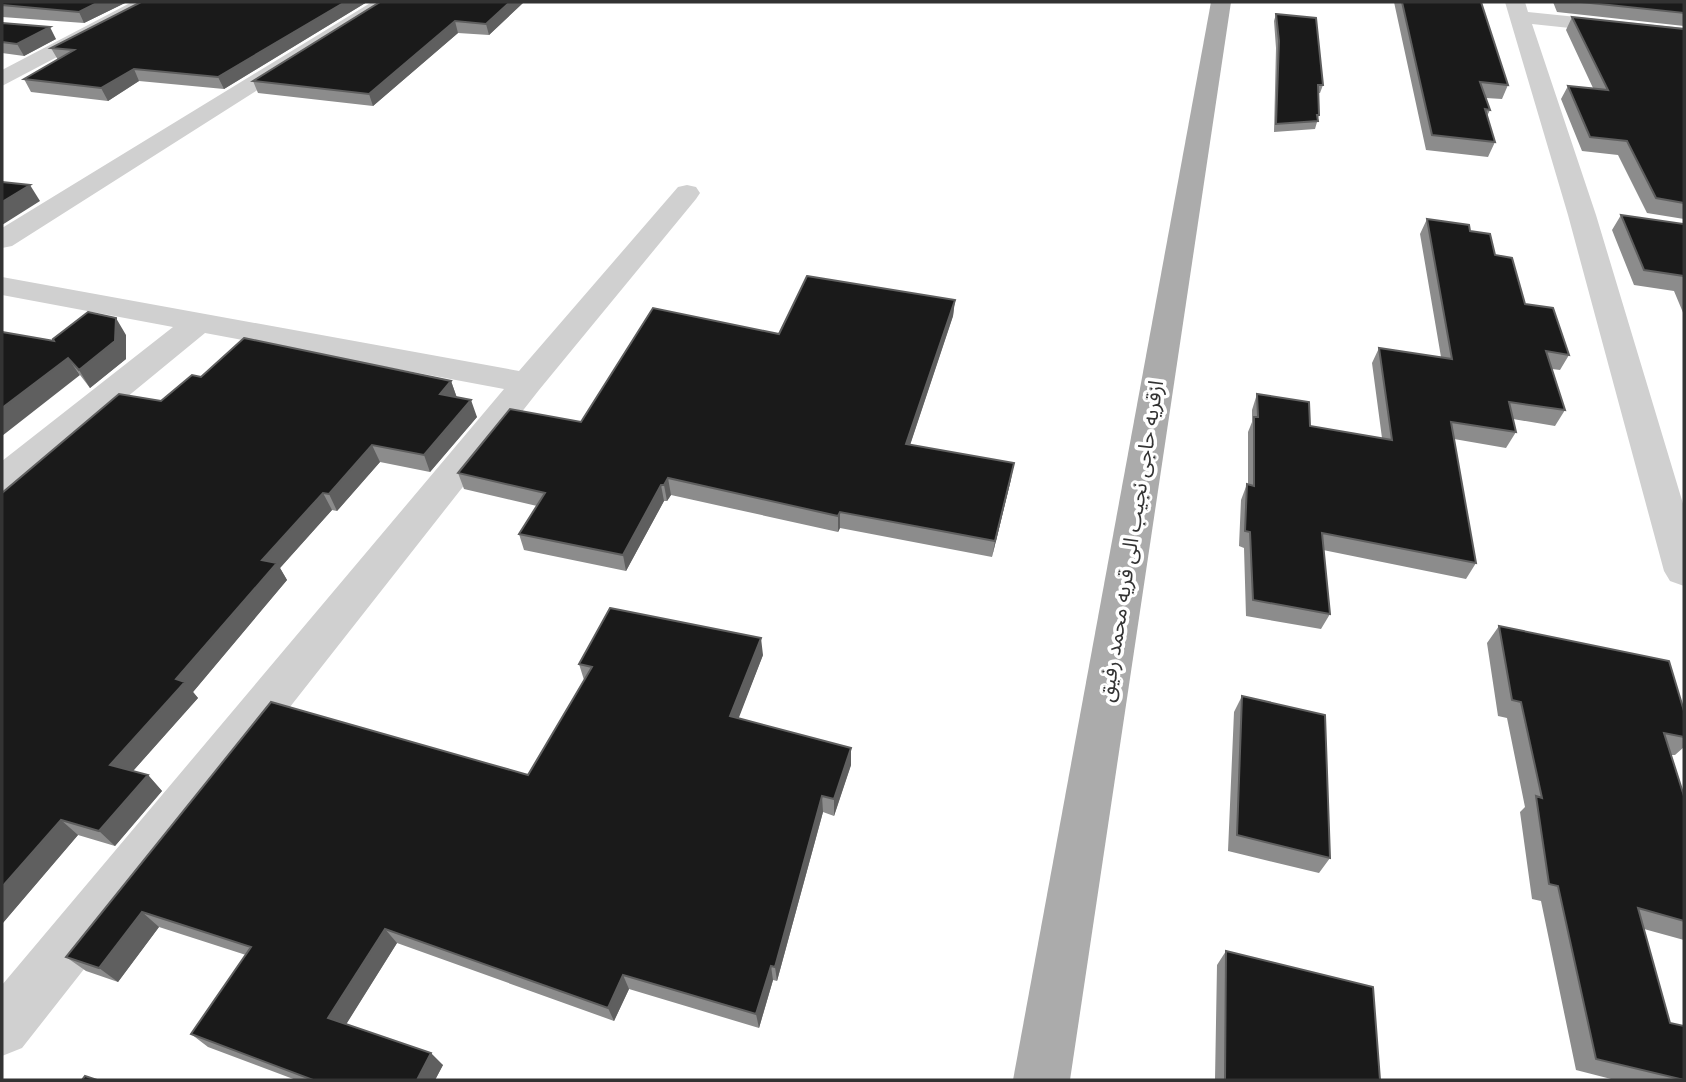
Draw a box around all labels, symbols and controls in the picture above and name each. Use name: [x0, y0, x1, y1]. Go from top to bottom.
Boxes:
street label: ازقریه حاجی نجیب الی قریه محمد رفیق: [1094, 379, 1169, 704]

